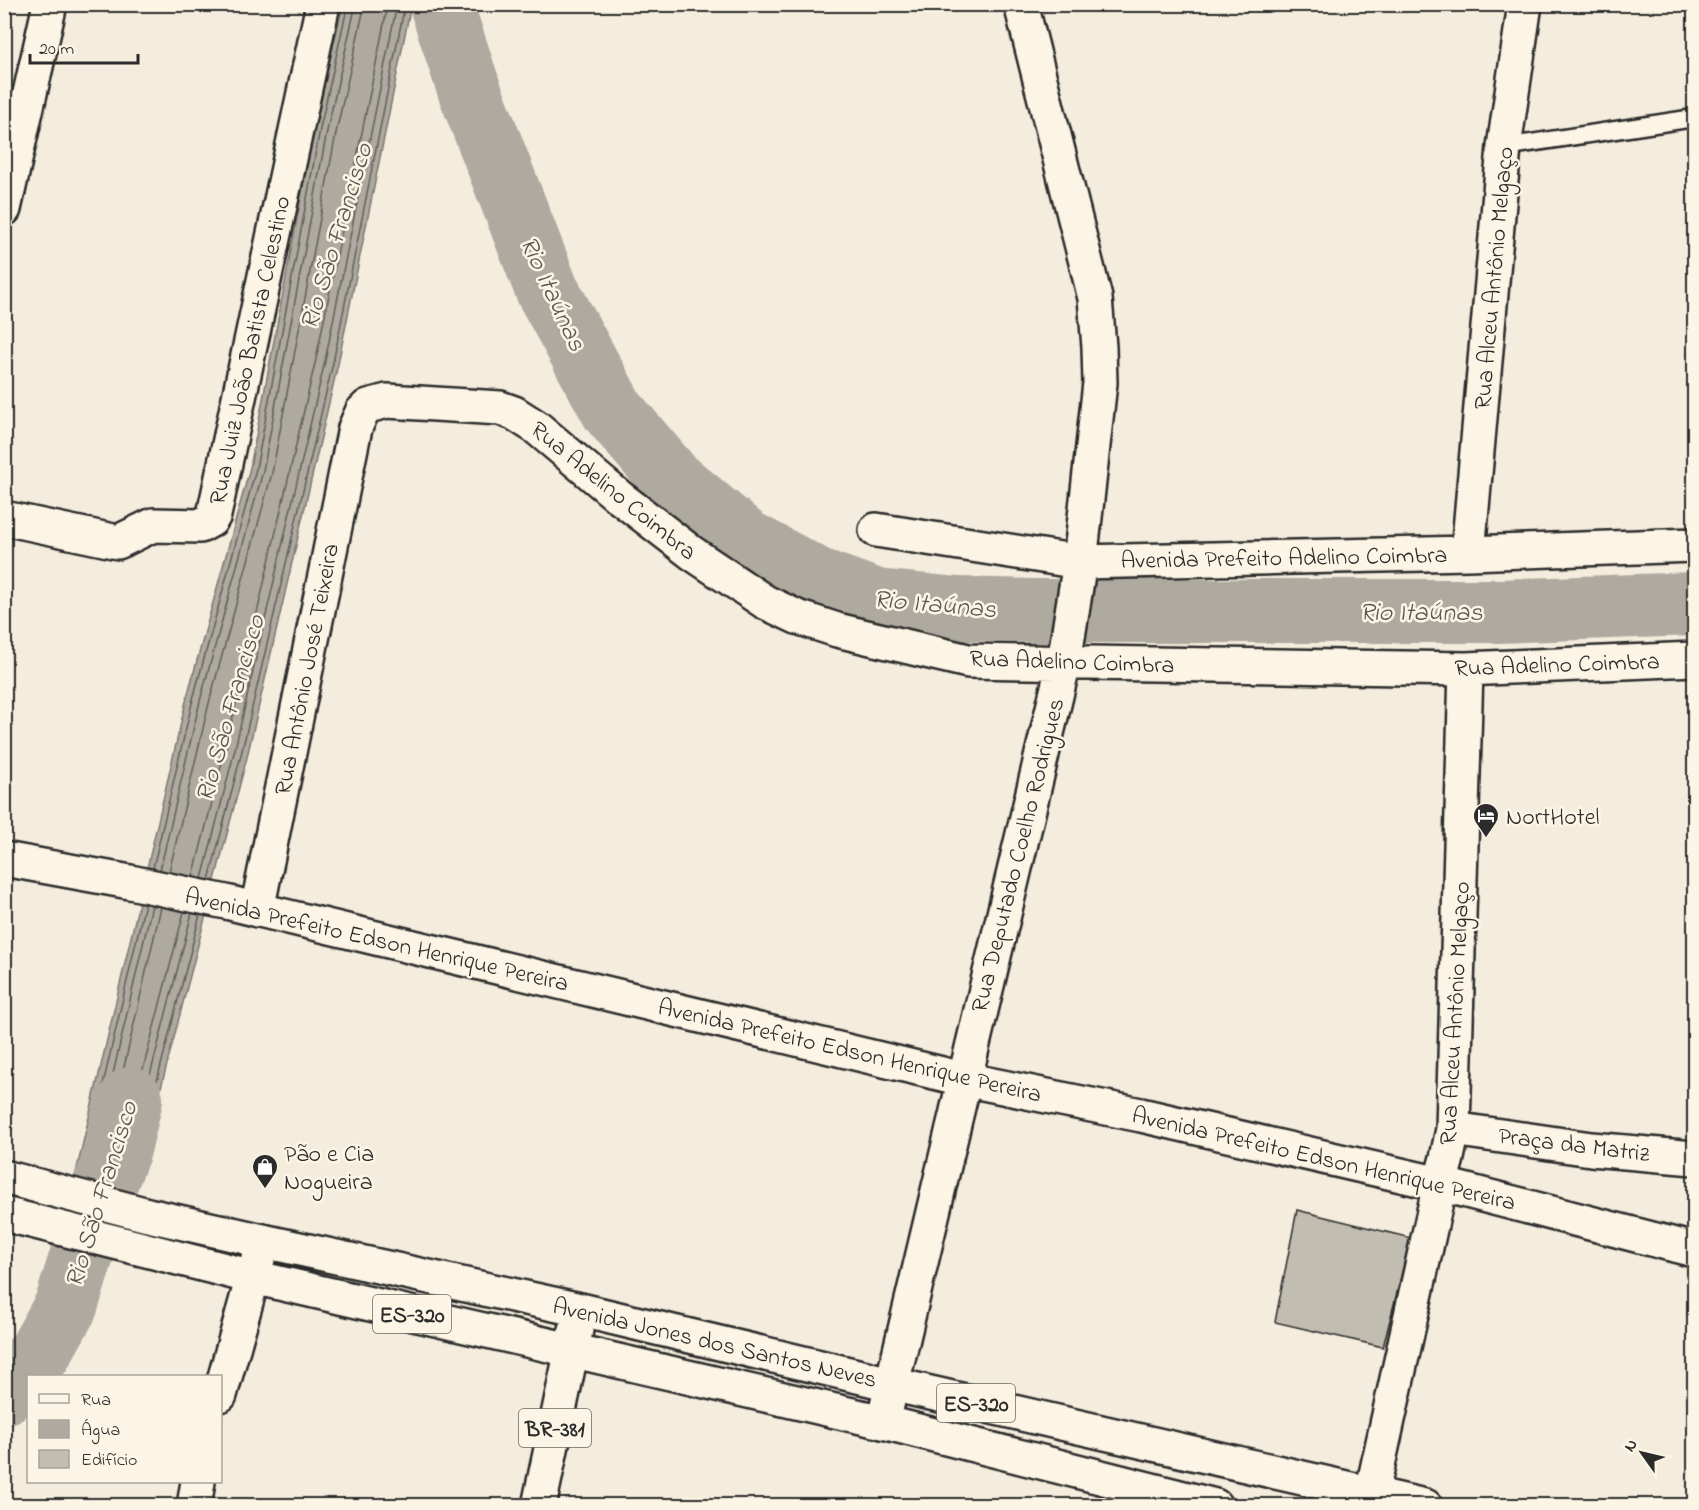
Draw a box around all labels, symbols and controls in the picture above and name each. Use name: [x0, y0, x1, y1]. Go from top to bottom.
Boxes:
scale bar: [30, 27, 138, 65]
text: 20 m: [39, 37, 74, 63]
water label: Rio São Francisco: [291, 138, 385, 335]
street label: Rua Alceu Antônio Melgaço: [1467, 145, 1524, 411]
street label: Rua Juiz João Batista Celestino: [202, 193, 301, 508]
water label: Rio Itaúnas: [508, 231, 595, 359]
street label: Rua Adelino Coimbra: [522, 414, 703, 570]
street label: Avenida Prefeito Adelino Coimbra: [1120, 539, 1448, 580]
street label: Rua Antônio José Teixeira: [267, 541, 350, 798]
water label: Rio Itaúnas: [872, 582, 998, 630]
water label: Rio Itaúnas: [1360, 595, 1483, 633]
water label: Rio São Francisco: [187, 609, 277, 807]
street label: Rua Adelino Coimbra: [969, 642, 1175, 685]
street label: Rua Adelino Coimbra: [1454, 645, 1660, 688]
street label: Rua Deputado Coelho Rodrigues: [963, 695, 1075, 1016]
hotel icon: NortHotel: [1471, 801, 1501, 839]
place label: NortHotel: [1506, 801, 1599, 836]
street label: Avenida Prefeito Edson Henrique Pereira: [181, 880, 572, 1003]
street label: Rua Alceu Antônio Melgaço: [1432, 880, 1481, 1146]
street label: Avenida Prefeito Edson Henrique Pereira: [654, 991, 1045, 1114]
water label: Rio São Francisco: [56, 1096, 150, 1293]
street label: Avenida Prefeito Edson Henrique Pereira: [1128, 1099, 1519, 1222]
street label: Praça da Matriz: [1496, 1120, 1652, 1173]
place label: Pão e Cia Nogueira: [284, 1138, 374, 1201]
shop icon: Pão e Cia Nogueira: [250, 1152, 280, 1190]
street label: Avenida Jones dos Santos Neves: [549, 1290, 880, 1399]
road number: ES-320: [373, 1295, 451, 1333]
legend: [27, 1375, 222, 1483]
road number: ES-320: [937, 1384, 1015, 1422]
text: Rua: [81, 1388, 111, 1414]
road number: BR-381: [519, 1409, 591, 1447]
text: Água: [81, 1418, 120, 1445]
north arrow: [1612, 1423, 1672, 1483]
text: N: [1618, 1434, 1644, 1457]
text: Edifício: [81, 1448, 137, 1474]

